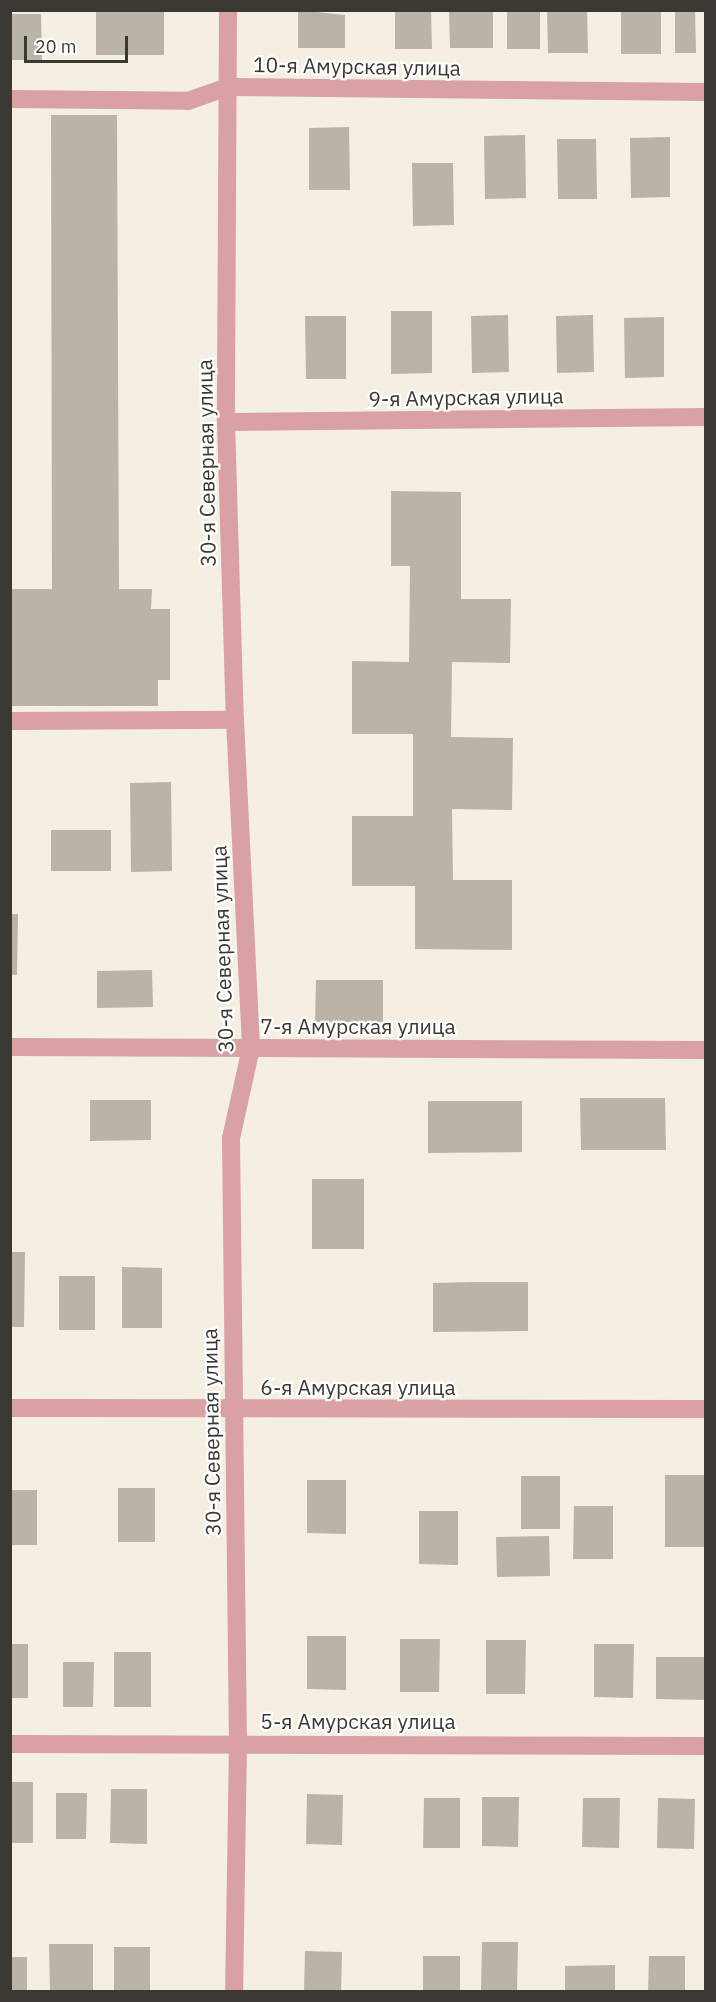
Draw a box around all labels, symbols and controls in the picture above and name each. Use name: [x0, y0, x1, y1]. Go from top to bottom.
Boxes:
scale bar: [27, 24, 130, 62]
text: 20 m: [35, 35, 77, 58]
street label: 10-я Амурская улица: [253, 52, 461, 80]
street label: 30-я Северная улица: [192, 359, 220, 567]
street label: 9-я Амурская улица: [368, 383, 564, 411]
street label: 30-я Северная улица: [206, 845, 238, 1053]
street label: 7-я Амурская улица: [260, 1013, 456, 1039]
street label: 30-я Северная улица: [197, 1328, 225, 1536]
street label: 6-я Амурская улица: [260, 1374, 456, 1400]
street label: 5-я Амурская улица: [260, 1708, 456, 1734]

